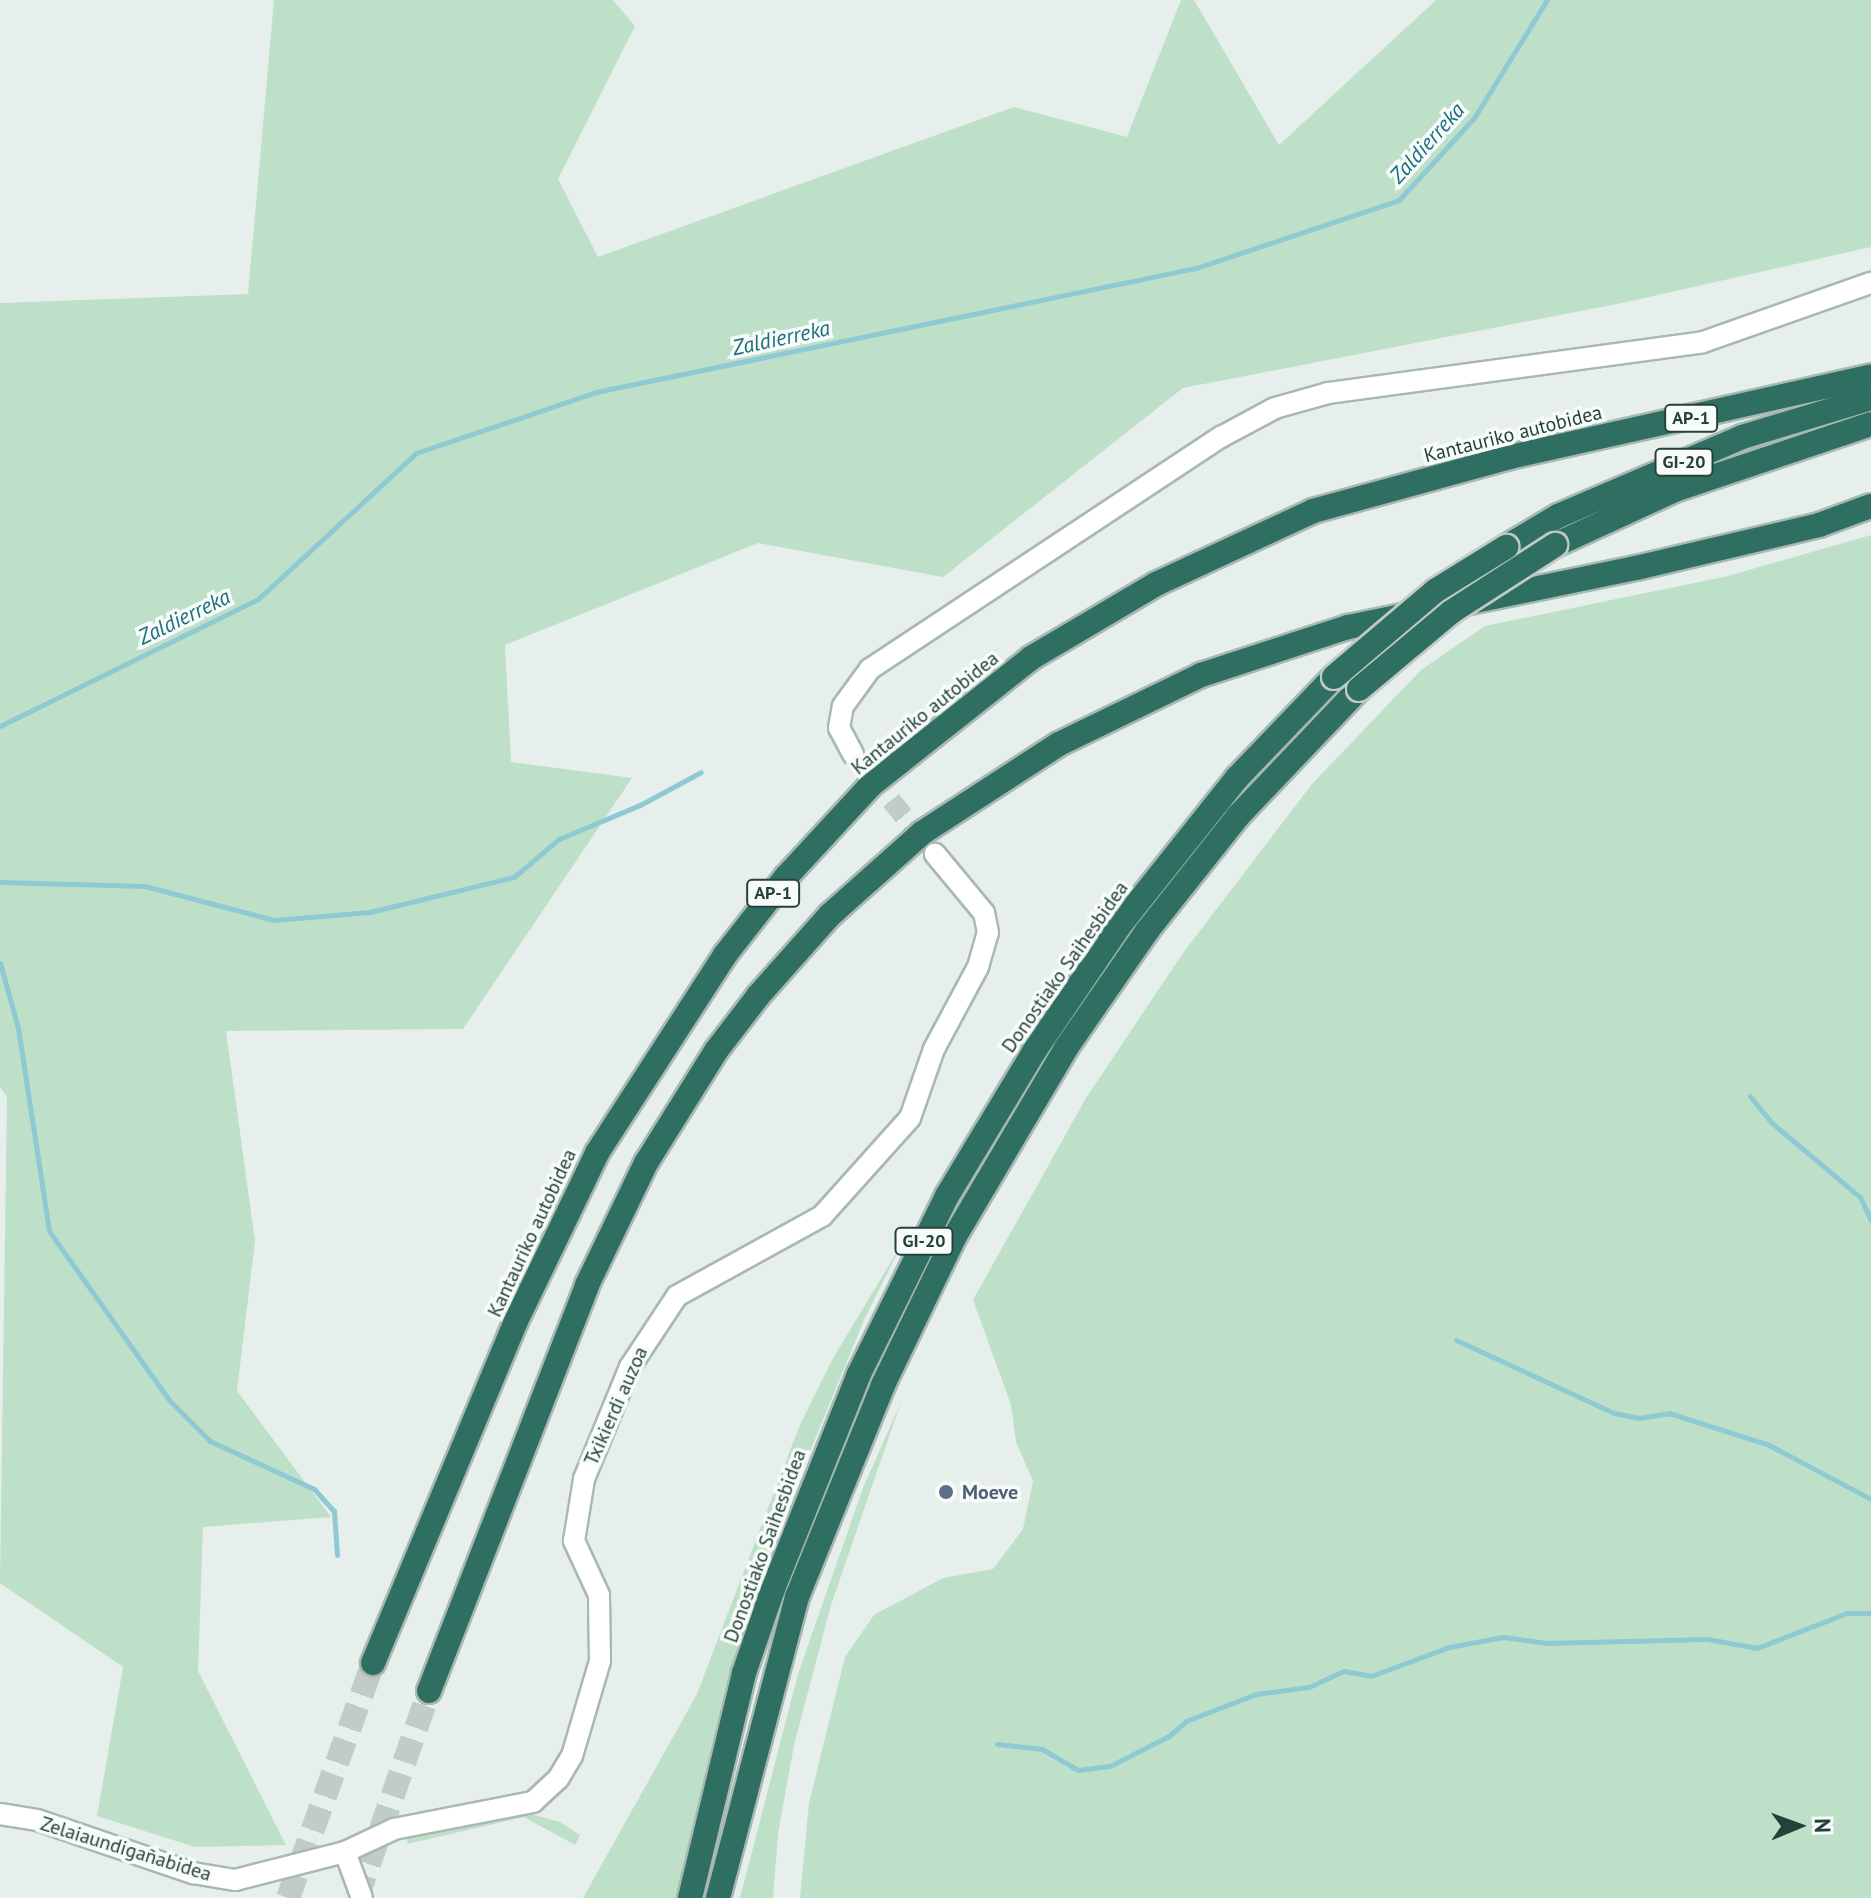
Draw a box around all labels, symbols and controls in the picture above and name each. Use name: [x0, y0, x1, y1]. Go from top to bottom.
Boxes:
water label: Zaldierreka: [1384, 97, 1470, 189]
water label: Zaldierreka: [730, 315, 832, 361]
street label: Kantauriko autobidea: [1422, 400, 1604, 468]
road number: AP-1: [1663, 404, 1719, 432]
road number: GI-20: [1654, 448, 1714, 476]
water label: Zaldierreka: [134, 583, 234, 651]
street label: Kantauriko autobidea: [847, 646, 1003, 780]
street label: Donostiako Saihesbidea: [997, 877, 1133, 1057]
road number: AP-1: [745, 879, 801, 907]
street label: Kantauriko autobidea: [483, 1145, 581, 1321]
road number: GI-20: [894, 1227, 954, 1255]
street label: Txikierdi auzoa: [579, 1343, 653, 1469]
street label: Donostiako Saihesbidea: [719, 1446, 811, 1646]
place label: Moeve: [962, 1480, 1018, 1504]
marker: Moeve: [937, 1483, 955, 1501]
north arrow: [1759, 1786, 1839, 1866]
street label: Zelaiaundigañabidea: [38, 1812, 214, 1886]
text: N: [1809, 1818, 1837, 1833]

